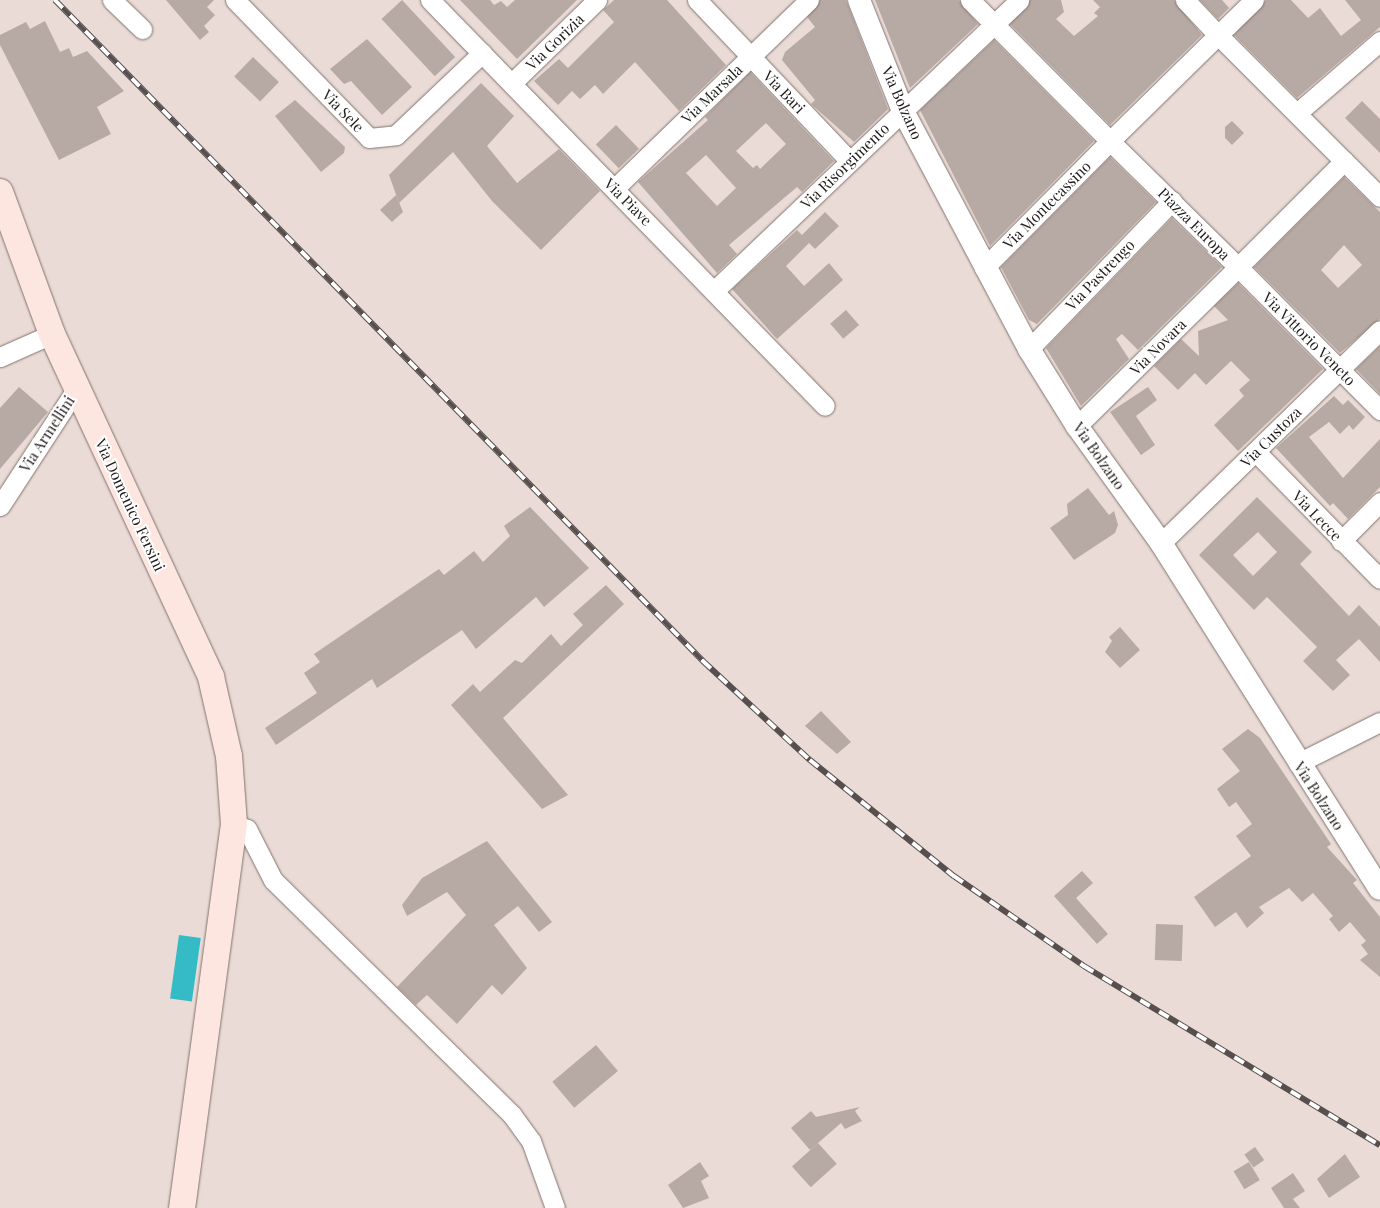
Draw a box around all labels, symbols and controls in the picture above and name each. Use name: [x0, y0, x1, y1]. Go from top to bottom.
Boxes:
street label: Via Gorizia: [522, 10, 588, 74]
street label: Via Marsala: [678, 61, 746, 127]
street label: Via Bolzano: [878, 64, 926, 142]
street label: Via Bari: [759, 67, 809, 117]
street label: Via Sele: [318, 86, 368, 136]
street label: Via Risorgimento: [797, 119, 893, 213]
street label: Via Montecassino: [999, 157, 1095, 253]
street label: Via Piave: [600, 174, 656, 230]
street label: Piazza Europa: [1154, 184, 1234, 264]
street label: Via Pastrengo: [1062, 236, 1138, 314]
street label: Via Vittorio Veneto: [1258, 288, 1360, 390]
street label: Via Novara: [1126, 315, 1190, 379]
street label: Via Armellini: [15, 392, 79, 476]
street label: Via Custoza: [1237, 403, 1305, 471]
street label: Via Bolzano: [1069, 419, 1129, 493]
street label: Via Domenico Fersini: [91, 436, 169, 574]
street label: Via Lecce: [1289, 487, 1345, 545]
street label: Via Bolzano: [1290, 758, 1348, 834]

